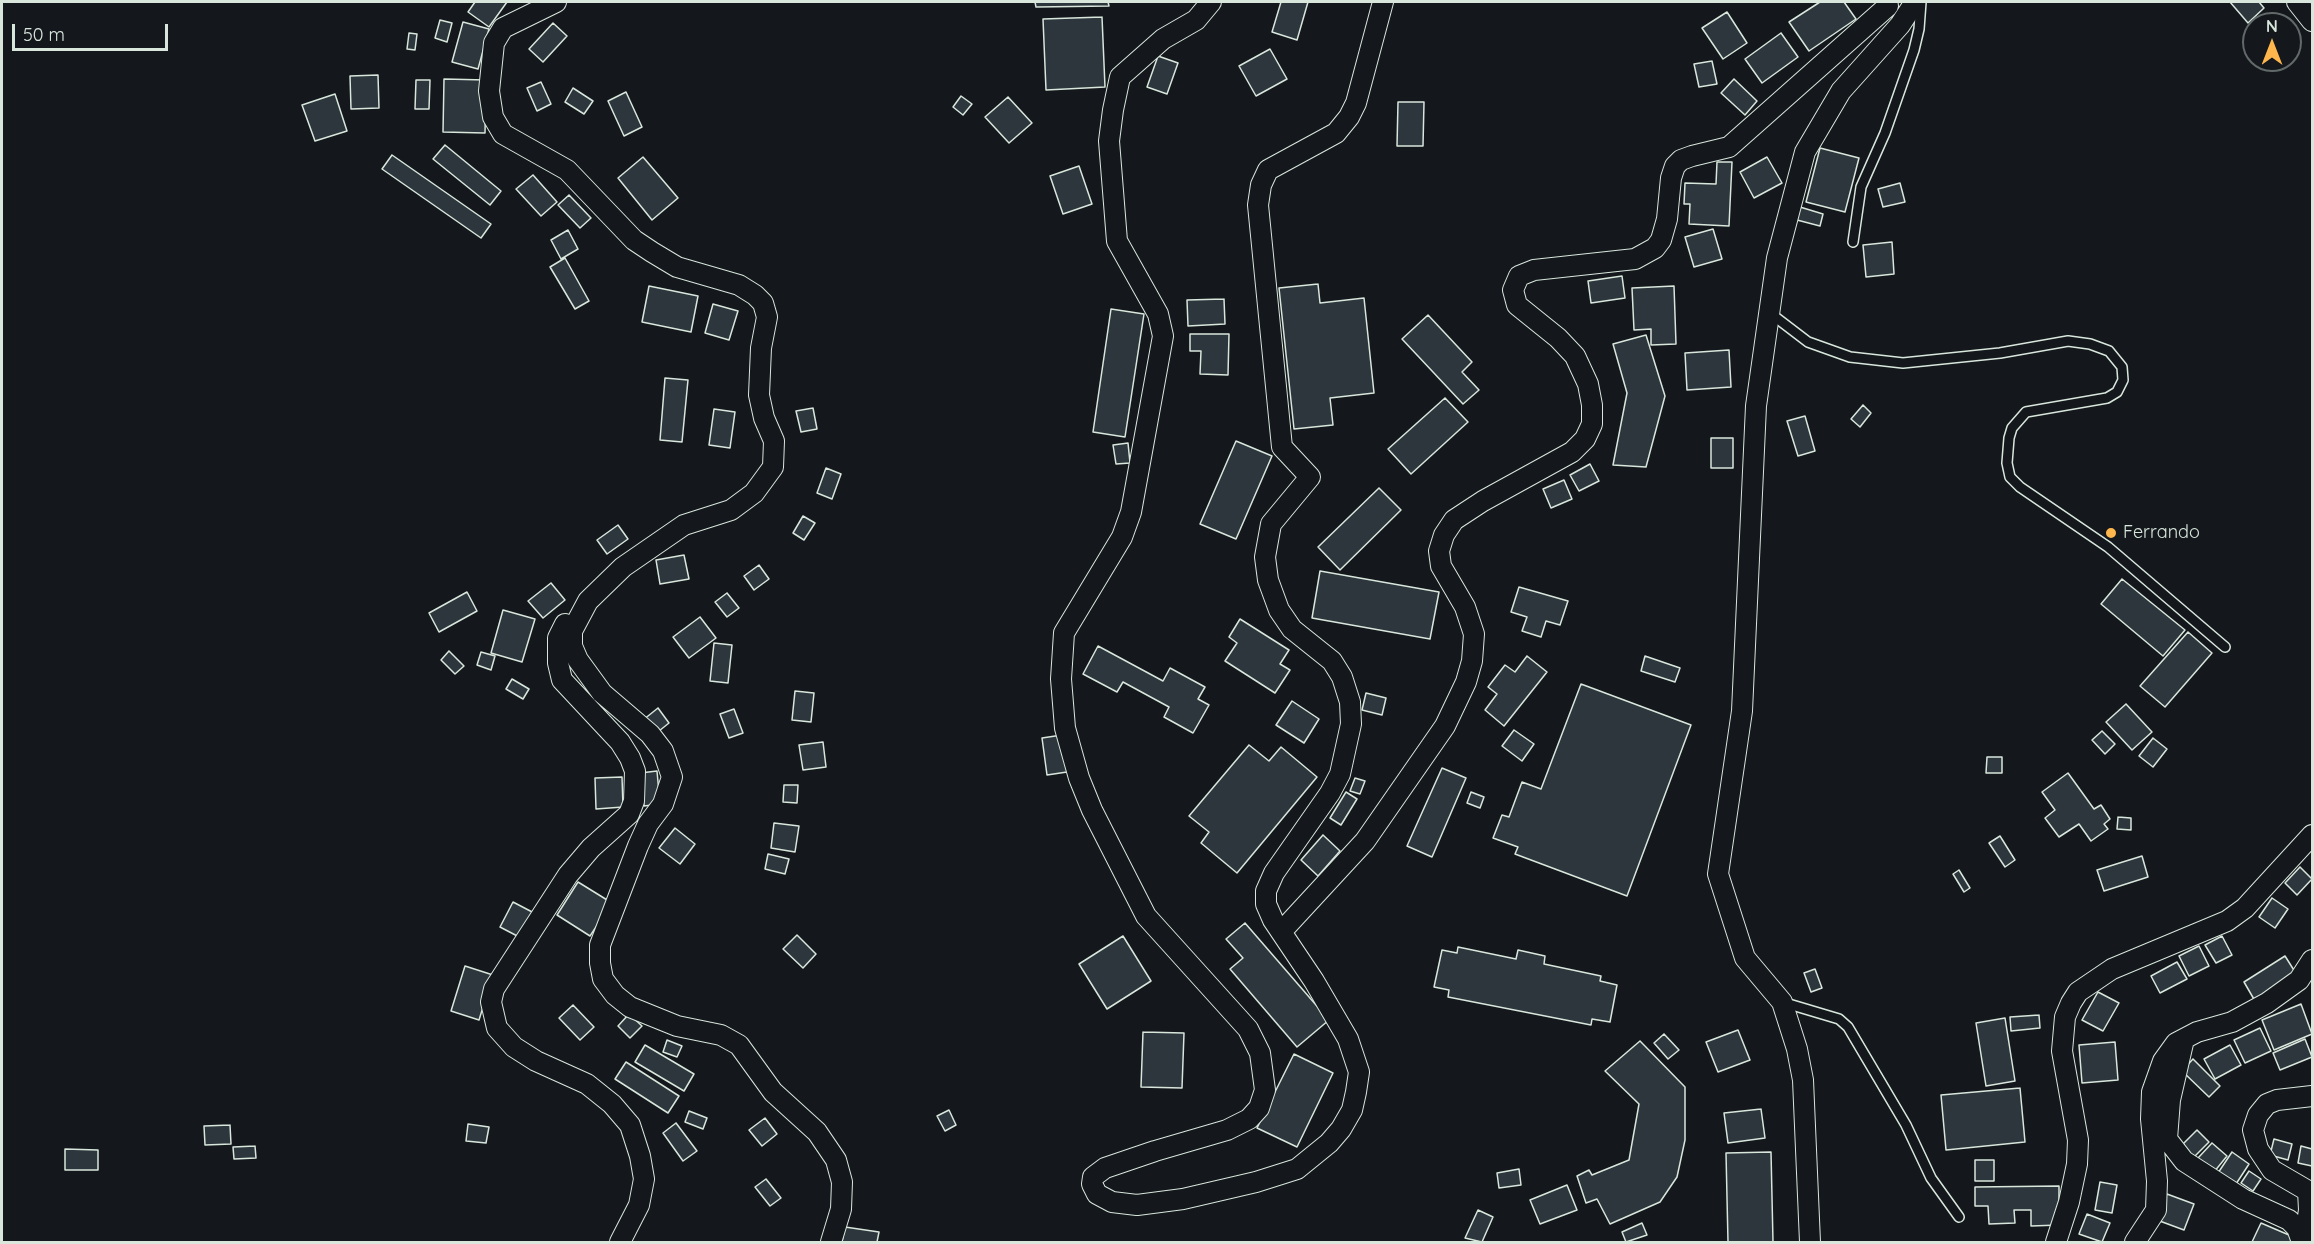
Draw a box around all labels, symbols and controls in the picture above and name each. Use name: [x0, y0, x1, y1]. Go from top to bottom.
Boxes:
scale bar: [15, 12, 171, 50]
north arrow: [2242, 12, 2302, 72]
text: N: [2266, 16, 2278, 36]
text: 50 m: [23, 23, 65, 46]
place label: Ferrando: [2123, 522, 2200, 544]
marker: Ferrando: [2104, 526, 2118, 540]

